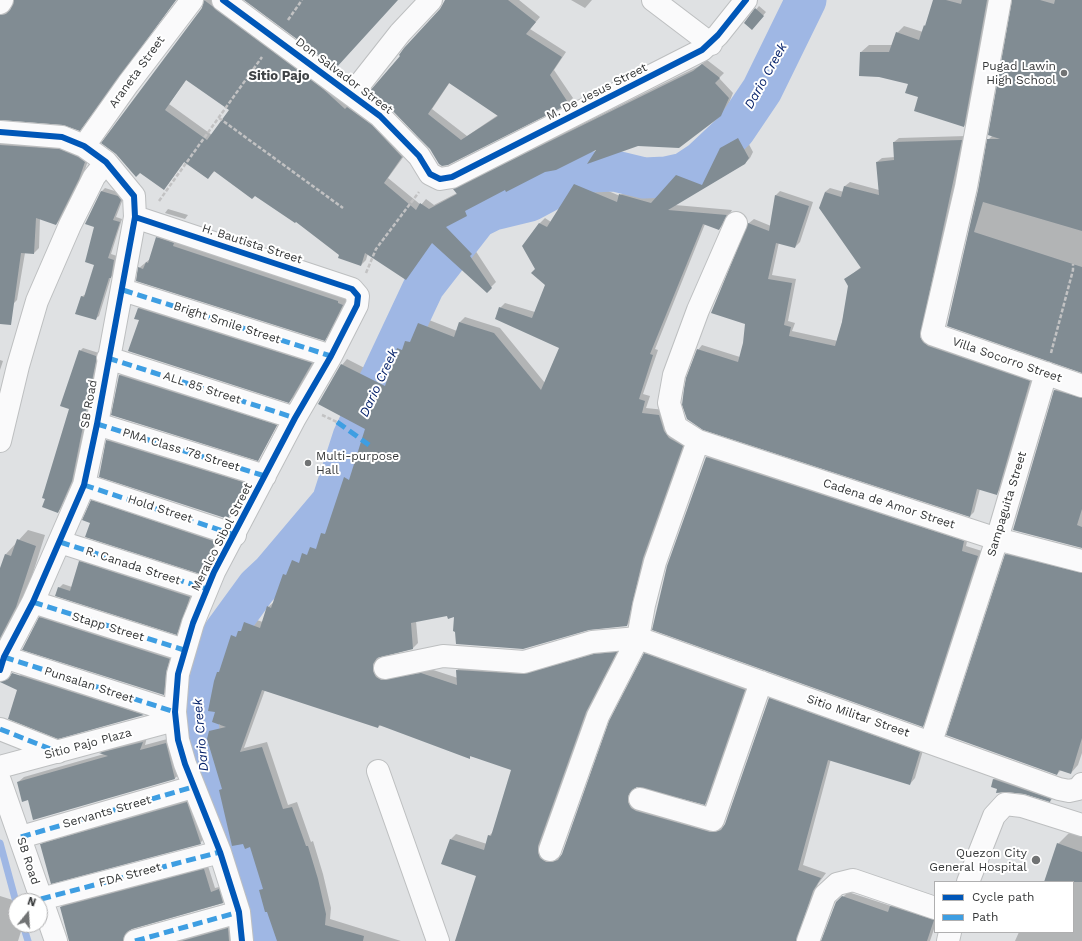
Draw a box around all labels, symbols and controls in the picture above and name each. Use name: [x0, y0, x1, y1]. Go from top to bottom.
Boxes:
street label: Araneta Street: [106, 33, 168, 111]
street label: Don Salvador Street: [293, 35, 395, 117]
water label: Dario Creek: [741, 40, 791, 112]
place label: Pugad Lawin High School: [982, 59, 1056, 87]
street label: M. De Jesus Street: [544, 60, 650, 124]
district label: Sitio Pajo: [249, 68, 309, 84]
marker: Pugad Lawin High School: [1059, 68, 1069, 78]
street label: H. Bautista Street: [200, 221, 304, 267]
street label: Bright Smile Street: [172, 299, 282, 347]
street label: Villa Socorro Street: [950, 334, 1064, 386]
water label: Dario Creek: [356, 347, 402, 419]
street label: ALL 85 Street: [161, 369, 243, 407]
street label: SB Road: [78, 379, 100, 429]
street label: PMA Class '78 Street: [121, 425, 241, 475]
place label: Multi-purpose Hall: [316, 449, 399, 477]
street label: Sampaguita Street: [984, 450, 1030, 558]
marker: Multi-purpose Hall: [303, 458, 313, 468]
street label: Cadena de Amor Street: [821, 476, 957, 532]
street label: Meralco Sibol Street: [188, 480, 256, 594]
street label: Hold Street: [126, 492, 194, 526]
street label: R. Canada Street: [84, 544, 182, 588]
street label: Stapp Street: [70, 609, 146, 645]
street label: Punsalan Street: [42, 664, 136, 706]
street label: Sitio Militar Street: [805, 692, 911, 740]
water label: Dario Creek: [190, 698, 212, 772]
street label: Sitio Pajo Plaza: [43, 725, 133, 763]
street label: Servants Street: [61, 792, 153, 832]
street label: SB Road: [14, 836, 42, 886]
place label: Quezon City General Hospital: [929, 846, 1027, 874]
marker: Quezon City General Hospital: [1030, 854, 1042, 866]
street label: FDA Street: [97, 860, 163, 890]
legend: [934, 881, 1074, 933]
text: Cycle path: [972, 890, 1034, 904]
north arrow: [8, 893, 48, 933]
text: N: [26, 895, 37, 910]
text: Path: [972, 910, 998, 924]

